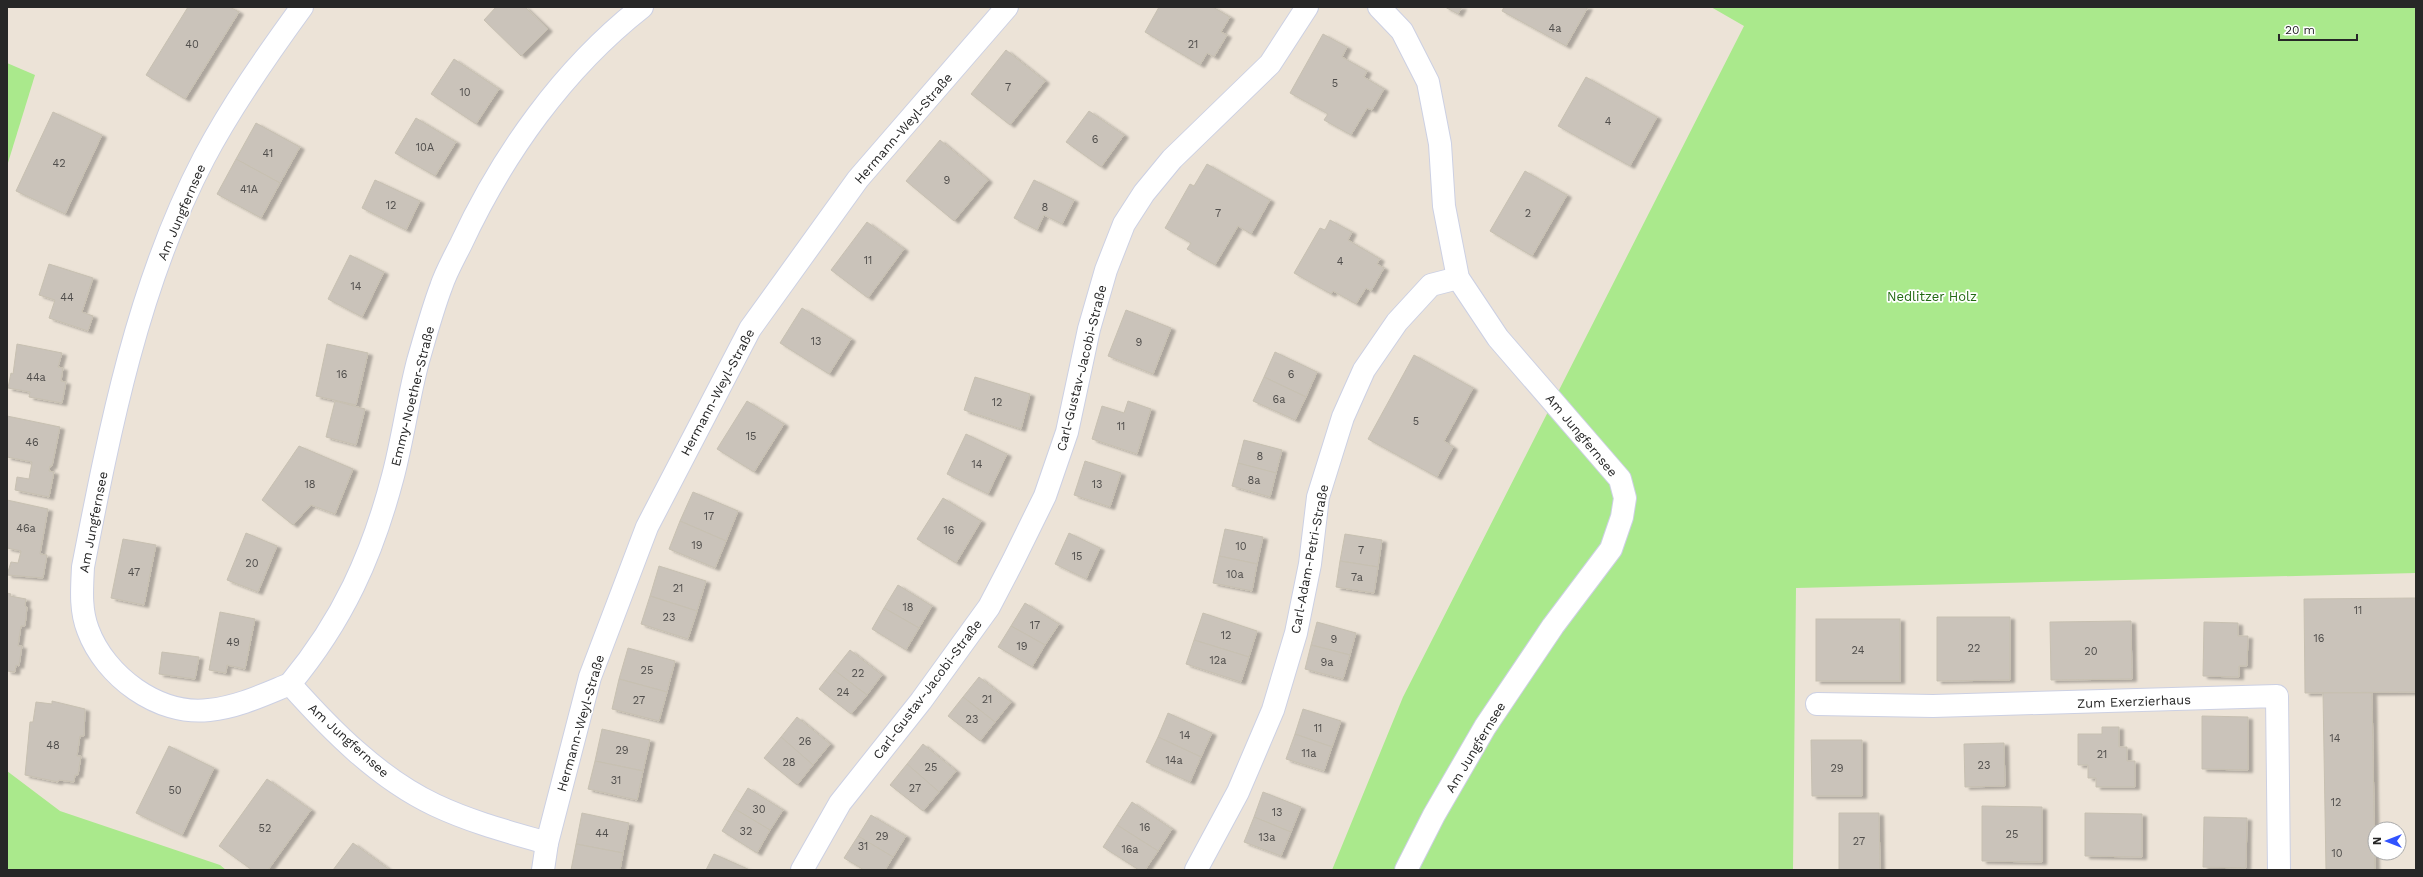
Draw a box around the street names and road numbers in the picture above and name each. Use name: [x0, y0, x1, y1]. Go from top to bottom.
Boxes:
street label: Hermann-Weyl-Straße: [851, 70, 956, 187]
street label: Am Jungfernsee: [154, 162, 208, 263]
street label: Carl-Gustav-Jacobi-Straße: [1054, 283, 1109, 453]
street label: Emmy-Noether-Straße: [388, 324, 437, 468]
street label: Hermann-Weyl-Straße: [678, 326, 757, 458]
street label: Am Jungfernsee: [1543, 391, 1620, 480]
street label: Am Jungfernsee: [76, 470, 111, 574]
street label: Carl-Adam-Petri-Straße: [1288, 483, 1331, 635]
street label: Carl-Gustav-Jacobi-Straße: [870, 617, 985, 762]
street label: Hermann-Weyl-Straße: [554, 653, 607, 793]
street label: Zum Exerzierhaus: [2077, 692, 2191, 711]
street label: Am Jungfernsee: [1442, 699, 1508, 795]
street label: Am Jungfernsee: [305, 700, 392, 780]

